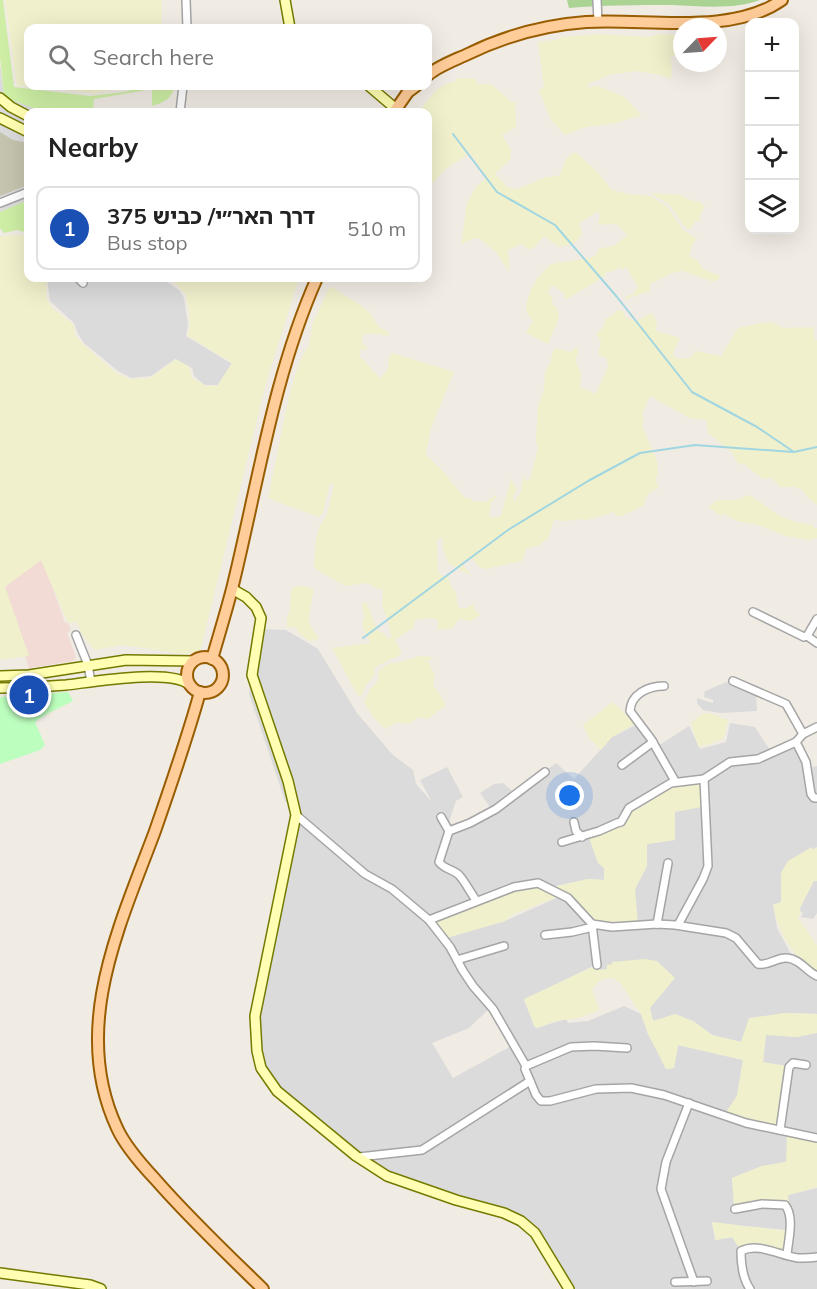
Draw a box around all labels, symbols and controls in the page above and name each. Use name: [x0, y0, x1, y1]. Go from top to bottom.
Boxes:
north arrow: [673, 18, 727, 72]
map controls: [745, 18, 799, 234]
button: +: [745, 18, 799, 72]
search box: [24, 24, 432, 90]
icon: search: [45, 41, 78, 74]
text: Search here: [93, 43, 214, 71]
button: −: [745, 72, 799, 126]
button: locate: [745, 126, 799, 180]
text: Nearby: [48, 131, 138, 164]
button: layers: [745, 180, 799, 234]
text: דרך האר״י/ כביש 375: [107, 202, 315, 230]
text: 1: [64, 216, 76, 241]
text: 510 m: [347, 216, 406, 241]
text: Bus stop: [107, 230, 187, 255]
pin: 1: [9, 672, 48, 718]
your location: [555, 781, 584, 810]

